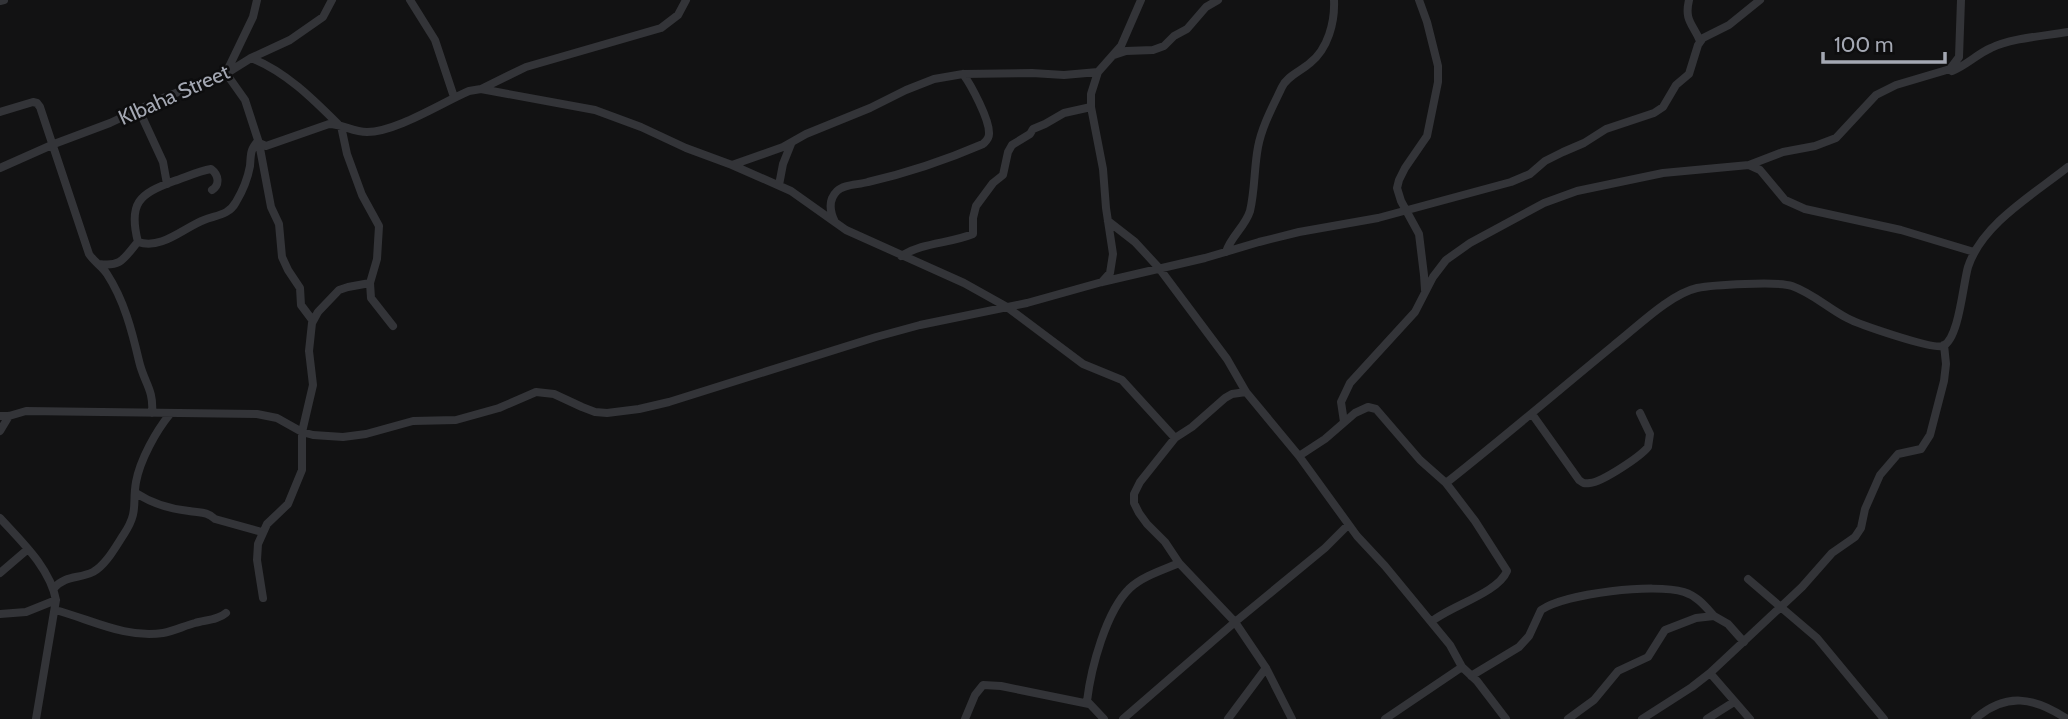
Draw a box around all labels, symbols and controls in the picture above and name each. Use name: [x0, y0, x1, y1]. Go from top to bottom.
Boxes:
scale bar: [1823, 21, 1946, 65]
text: 100 m: [1834, 32, 1893, 57]
street label: KIbaha Street: [114, 59, 233, 130]

